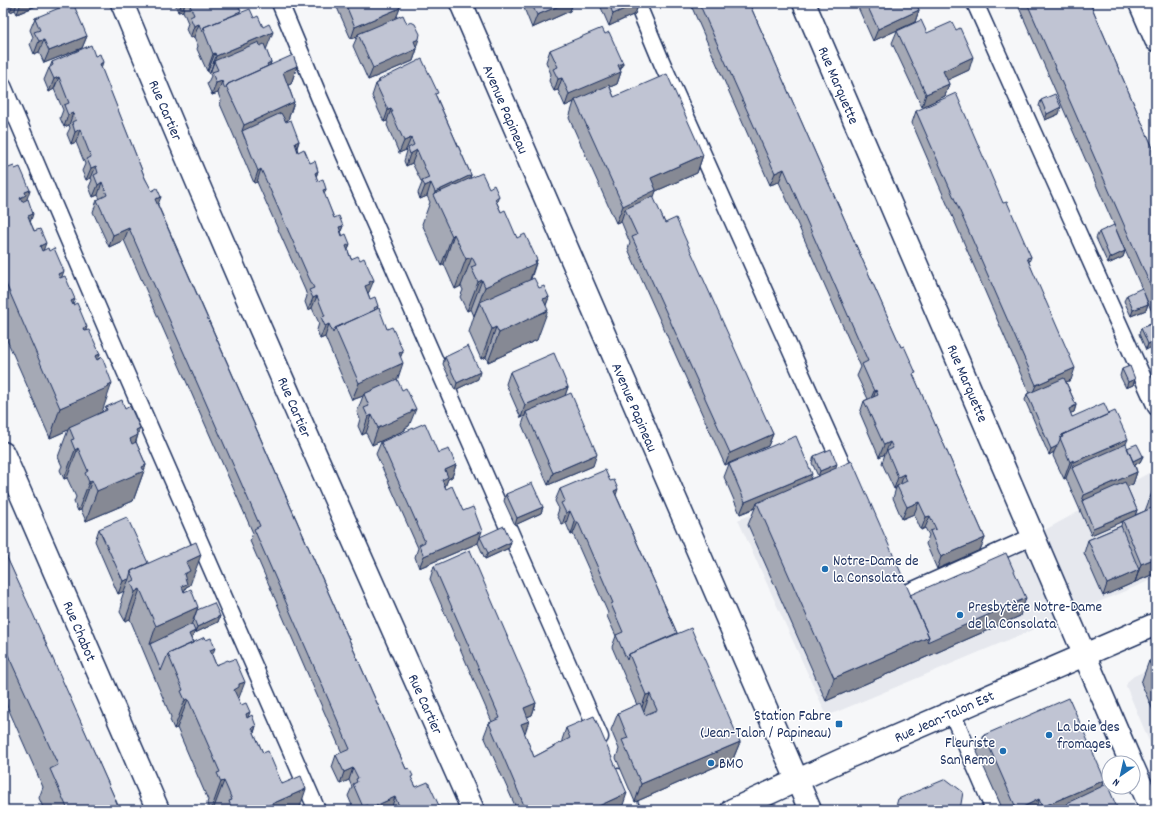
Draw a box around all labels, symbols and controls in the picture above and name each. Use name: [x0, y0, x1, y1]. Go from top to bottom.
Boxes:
street label: Rue Marquette: [811, 43, 864, 128]
street label: Avenue Papineau: [475, 62, 533, 158]
street label: Rue Cartier: [141, 77, 187, 145]
street label: Rue Marquette: [940, 341, 993, 426]
street label: Avenue Papineau: [604, 360, 662, 456]
street label: Rue Cartier: [270, 374, 316, 442]
place label: Notre-Dame de la Consolata: [833, 551, 919, 590]
marker: Notre-Dame de la Consolata: [820, 564, 830, 574]
place label: Presbytère Notre-Dame de la Consolata: [968, 597, 1102, 636]
street label: Rue Chabot: [56, 598, 101, 666]
marker: Presbytère Notre-Dame de la Consolata: [955, 610, 965, 620]
street label: Rue Cartier: [401, 671, 447, 739]
street label: Rue Jean-Talon Est: [891, 686, 999, 750]
place label: Station Fabre (Jean-Talon / Papineau): [700, 706, 831, 745]
place label: La baie des fromages: [1057, 717, 1120, 756]
marker: Station Fabre (Jean-Talon / Papineau): [834, 719, 844, 729]
marker: La baie des fromages: [1044, 730, 1054, 740]
place label: Fleuriste San Remo: [940, 733, 995, 772]
marker: Fleuriste San Remo: [998, 746, 1008, 756]
place label: BMO: [719, 754, 744, 776]
north arrow: [1101, 755, 1141, 795]
marker: BMO: [706, 758, 716, 768]
text: N: [1109, 773, 1123, 790]

